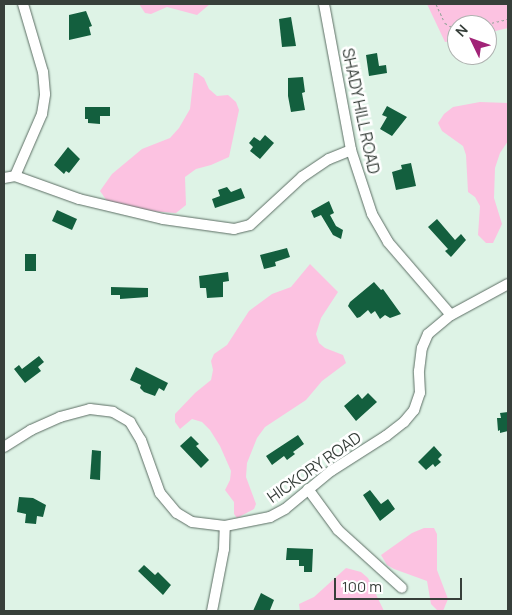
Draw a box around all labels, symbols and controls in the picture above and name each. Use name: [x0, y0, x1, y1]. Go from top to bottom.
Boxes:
north arrow: [447, 15, 497, 65]
text: N: [451, 20, 472, 40]
street label: SHADY HILL ROAD: [338, 46, 384, 176]
street label: HICKORY ROAD: [263, 427, 365, 507]
scale bar: [337, 568, 464, 600]
text: 100 m: [342, 576, 382, 597]

